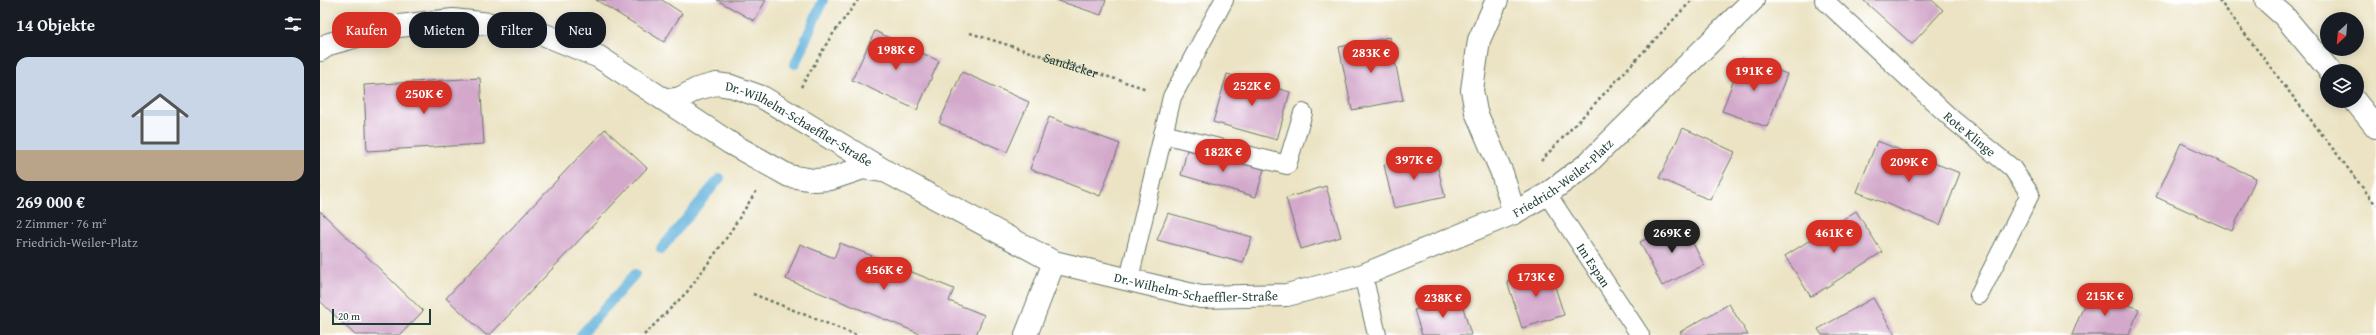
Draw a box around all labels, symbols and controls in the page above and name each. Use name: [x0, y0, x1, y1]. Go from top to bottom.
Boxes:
text: 14 Objekte: [16, 12, 95, 37]
chip: Kaufen: [332, 12, 401, 48]
chip: Mieten: [409, 12, 479, 48]
chip: Filter: [487, 12, 547, 48]
chip: Neu: [555, 12, 606, 48]
north arrow: [2320, 12, 2364, 56]
map controls: [2320, 12, 2364, 108]
icon: filters: [282, 13, 304, 35]
pin: 198K €: [863, 37, 929, 71]
text: 198K €: [877, 40, 915, 59]
pin: 283K €: [1338, 40, 1404, 74]
text: 283K €: [1352, 43, 1390, 62]
street label: Sandäcker: [1041, 47, 1101, 83]
pin: 191K €: [1721, 58, 1787, 92]
text: 191K €: [1735, 61, 1773, 80]
button: layers: [2320, 64, 2364, 108]
pin: 252K €: [1219, 73, 1285, 107]
street label: Dr.-Wilhelm-Schaeffler-Straße: [724, 76, 876, 171]
text: 252K €: [1233, 76, 1271, 95]
pin: 250K €: [391, 81, 457, 115]
icon: home: [124, 83, 196, 155]
text: 250K €: [405, 84, 443, 103]
street label: Rote Klinge: [1940, 107, 2000, 161]
street label: Friedrich-Weiler-Platz: [1509, 134, 1617, 222]
pin: 182K €: [1190, 139, 1256, 173]
text: 182K €: [1204, 142, 1242, 161]
pin: 397K €: [1381, 147, 1447, 181]
pin: 209K €: [1876, 149, 1942, 183]
text: 397K €: [1395, 150, 1433, 169]
text: 209K €: [1890, 152, 1928, 171]
text: 269 000 €: [16, 189, 85, 214]
text: 2 Zimmer · 76 m²: [16, 214, 107, 233]
pin: 269K €: [1639, 220, 1705, 254]
pin: 461K €: [1801, 220, 1867, 254]
text: 269K €: [1653, 223, 1691, 242]
text: 461K €: [1815, 223, 1853, 242]
text: Friedrich-Weiler-Platz: [16, 233, 138, 252]
street label: Im Espan: [1572, 239, 1616, 292]
pin: 456K €: [851, 257, 917, 291]
text: 456K €: [865, 260, 903, 279]
pin: 173K €: [1503, 264, 1569, 298]
street label: Dr.-Wilhelm-Schaeffler-Straße: [1112, 267, 1278, 307]
text: 173K €: [1517, 267, 1555, 286]
pin: 215K €: [2072, 283, 2138, 317]
pin: 238K €: [1410, 285, 1476, 319]
text: 215K €: [2086, 286, 2124, 305]
text: 238K €: [1424, 288, 1462, 307]
scale bar: [332, 307, 431, 326]
text: 20 m: [338, 308, 360, 324]

